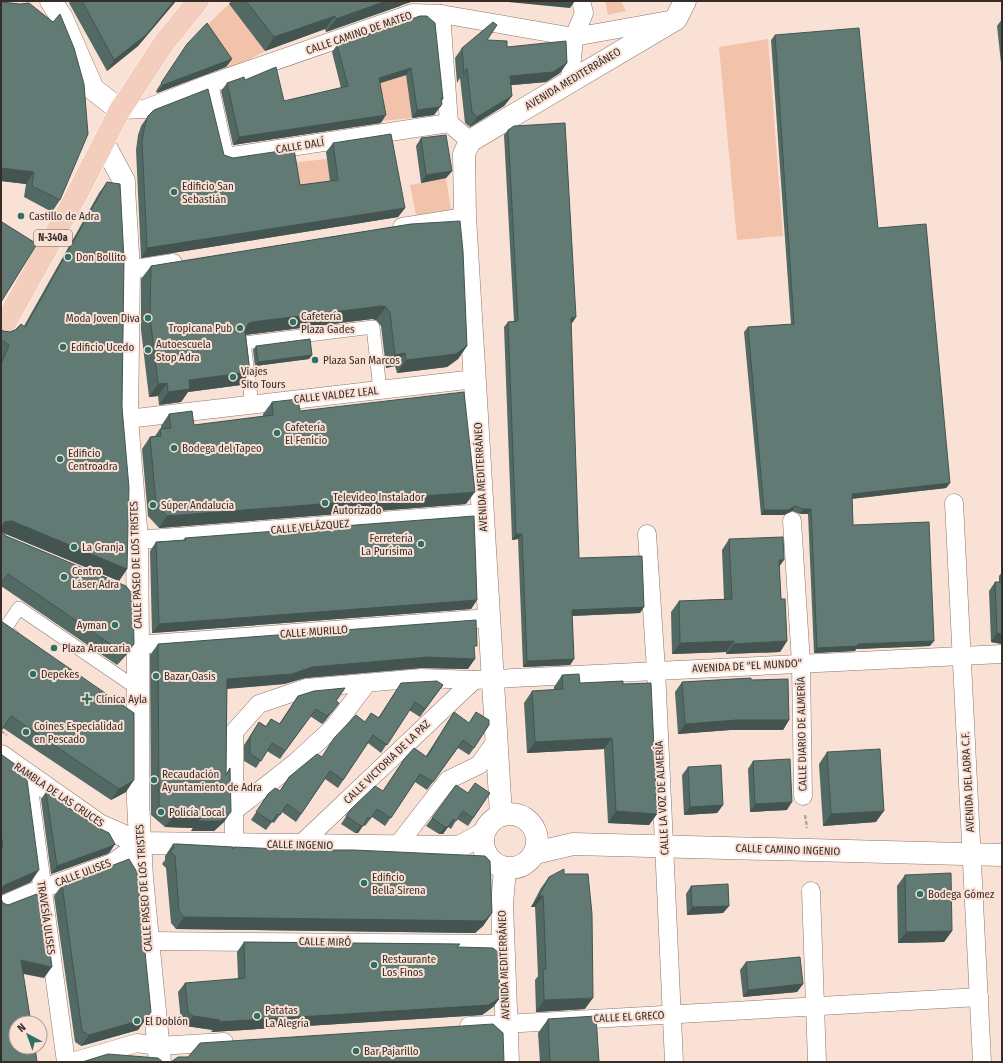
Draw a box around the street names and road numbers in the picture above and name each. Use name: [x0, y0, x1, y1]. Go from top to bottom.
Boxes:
street label: CALLE CAMINO DE MATEO: [304, 9, 414, 57]
street label: AVENIDA MEDITERRÁNEO: [522, 44, 623, 113]
street label: CALLE DALÍ: [275, 135, 325, 156]
road number: N-340a: [34, 230, 72, 246]
street label: CALLE VALDEZ LEAL: [293, 384, 379, 406]
street label: AVENIDA MEDITERRÁNEO: [471, 422, 490, 532]
street label: CALLE PASEO DE LOS TRISTES: [127, 500, 145, 629]
street label: CALLE VELÁZQUEZ: [270, 516, 350, 537]
street label: CALLE MURILLO: [280, 623, 349, 641]
street label: AVENIDA DE "EL MUNDO": [692, 657, 802, 675]
street label: CALLE DIARIO DE ALMERÍA: [793, 676, 809, 791]
street label: CALLE VICTORIA DE LA PAZ: [341, 717, 433, 807]
street label: AVENIDA DEL ADRA C.F.: [959, 732, 977, 832]
street label: CALLE LA VOZ DE ALMERÍA: [652, 740, 671, 856]
street label: RAMBLA DE LAS CRUCES: [12, 760, 107, 830]
street label: CALLE PASEO DE LOS TRISTES: [133, 823, 155, 952]
street label: CALLE INGENIO: [267, 838, 333, 852]
street label: CALLE CAMINO INGENIO: [736, 842, 841, 858]
street label: CALLE ULISES: [53, 856, 113, 890]
street label: TRAVESÍA ULISES: [34, 880, 59, 956]
street label: AVENIDA MEDITERRÁNEO: [495, 910, 512, 1020]
street label: CALLE MIRÓ: [299, 934, 351, 949]
street label: CALLE EL GRECO: [593, 1009, 665, 1025]

